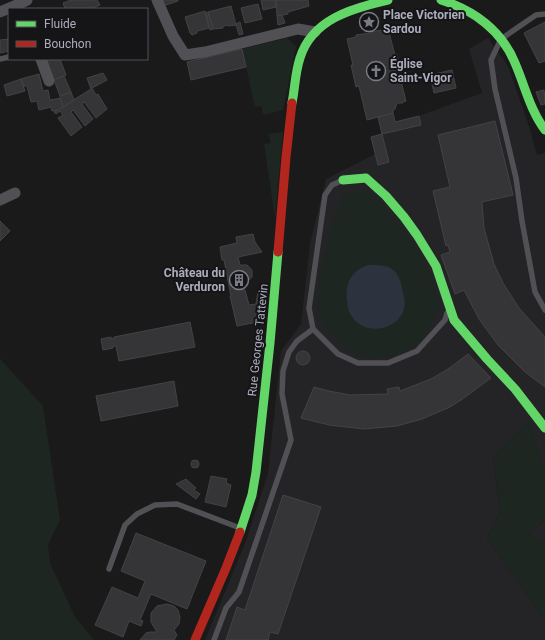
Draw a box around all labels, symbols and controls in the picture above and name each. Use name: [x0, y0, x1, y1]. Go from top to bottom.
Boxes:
legend: [8, 8, 148, 60]
place label: Place Victorien Sardou: [383, 8, 465, 36]
place icon: Place Victorien Sardou: [358, 11, 380, 33]
text: Fluide: [44, 17, 76, 31]
text: Bouchon: [44, 37, 91, 51]
place label: Église Saint-Vigor: [390, 56, 452, 85]
church icon: Église Saint-Vigor: [365, 60, 387, 82]
place label: Château du Verduron: [164, 266, 225, 294]
building icon: Château du Verduron: [228, 269, 250, 291]
street label: Rue Georges Tattevin: [245, 283, 271, 397]

